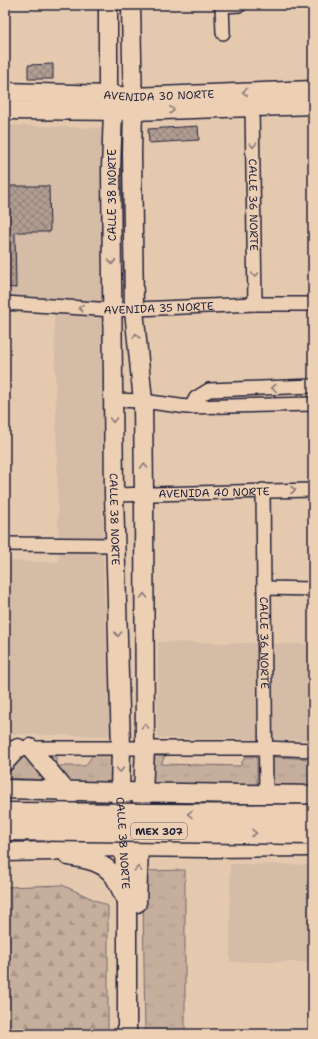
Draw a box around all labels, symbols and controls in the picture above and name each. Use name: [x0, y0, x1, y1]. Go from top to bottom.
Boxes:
street label: AVENIDA 30 NORTE: [103, 87, 215, 105]
one-way arrow: [242, 88, 248, 96]
one-way arrow: [169, 105, 175, 114]
one-way arrow: [249, 142, 257, 148]
street label: CALLE 38 NORTE: [105, 149, 120, 241]
street label: CALLE 36 NORTE: [245, 159, 261, 251]
one-way arrow: [108, 259, 116, 265]
one-way arrow: [250, 272, 259, 278]
street label: AVENIDA 35 NORTE: [103, 299, 214, 318]
one-way arrow: [78, 304, 84, 312]
one-way arrow: [132, 333, 141, 339]
one-way arrow: [271, 383, 277, 392]
one-way arrow: [109, 417, 117, 423]
one-way arrow: [139, 463, 148, 469]
street label: CALLE 38 NORTE: [106, 473, 123, 566]
street label: AVENIDA 40 NORTE: [158, 484, 270, 502]
one-way arrow: [290, 486, 296, 494]
one-way arrow: [140, 593, 148, 599]
street label: CALLE 36 NORTE: [256, 597, 272, 689]
one-way arrow: [113, 631, 122, 637]
one-way arrow: [141, 723, 149, 729]
one-way arrow: [116, 767, 124, 773]
street label: CALLE 38 NORTE: [112, 796, 133, 890]
one-way arrow: [187, 810, 193, 818]
road number: MEX 307: [131, 823, 187, 839]
one-way arrow: [251, 829, 257, 837]
one-way arrow: [134, 866, 142, 872]

